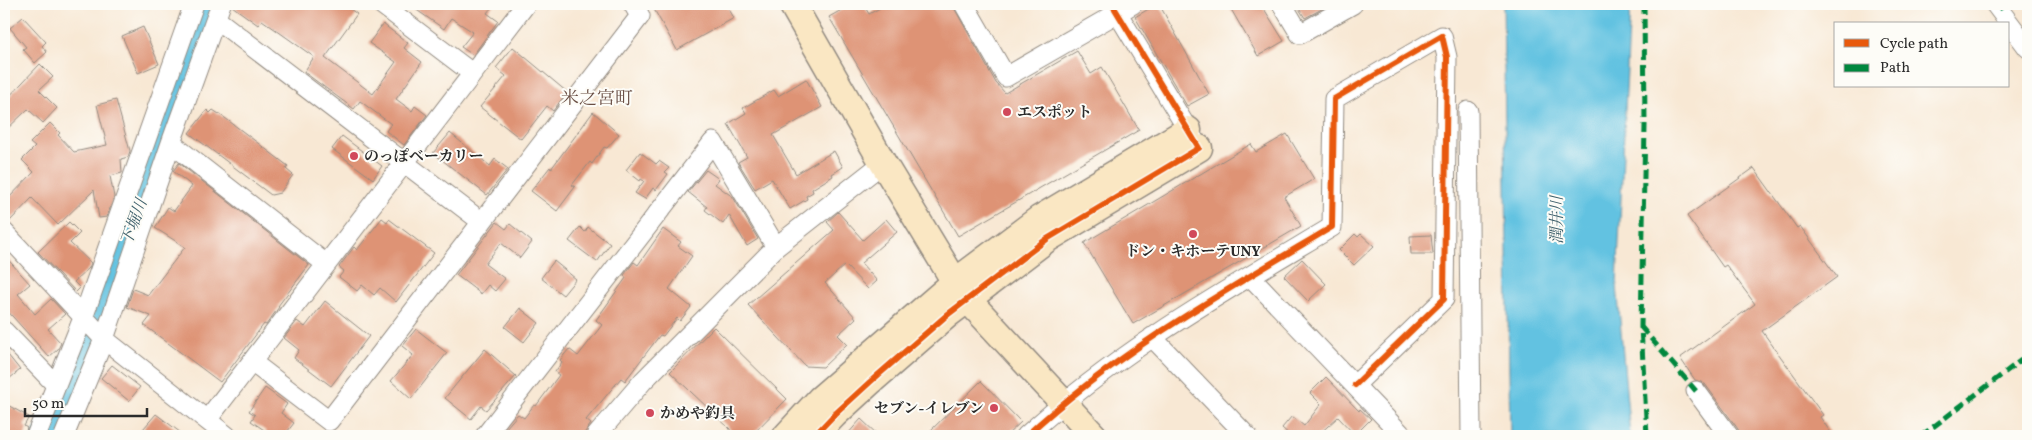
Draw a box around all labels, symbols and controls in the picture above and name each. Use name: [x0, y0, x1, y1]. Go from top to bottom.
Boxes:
legend: [1834, 22, 2010, 88]
text: Cycle path: [1880, 34, 1948, 55]
text: Path: [1880, 58, 1910, 79]
district label: 米之宮町: [561, 87, 633, 112]
place label: エスポット: [1017, 103, 1092, 124]
marker: エスポット: [1001, 106, 1013, 118]
place label: のっぽベーカリー: [364, 147, 484, 168]
marker: のっぽベーカリー: [348, 150, 360, 162]
water label: 下堀川: [116, 194, 154, 249]
water label: 潤井川: [1547, 194, 1569, 244]
marker: ドン・キホーテUNY: [1187, 228, 1199, 240]
place label: ドン・キホーテUNY: [1125, 242, 1261, 263]
scale bar: [25, 385, 148, 417]
text: 50 m: [32, 394, 64, 415]
place label: セブン-イレブン: [874, 399, 984, 420]
marker: セブン-イレブン: [988, 402, 1000, 414]
place label: かめや釣具: [660, 404, 735, 425]
marker: かめや釣具: [644, 407, 656, 419]

